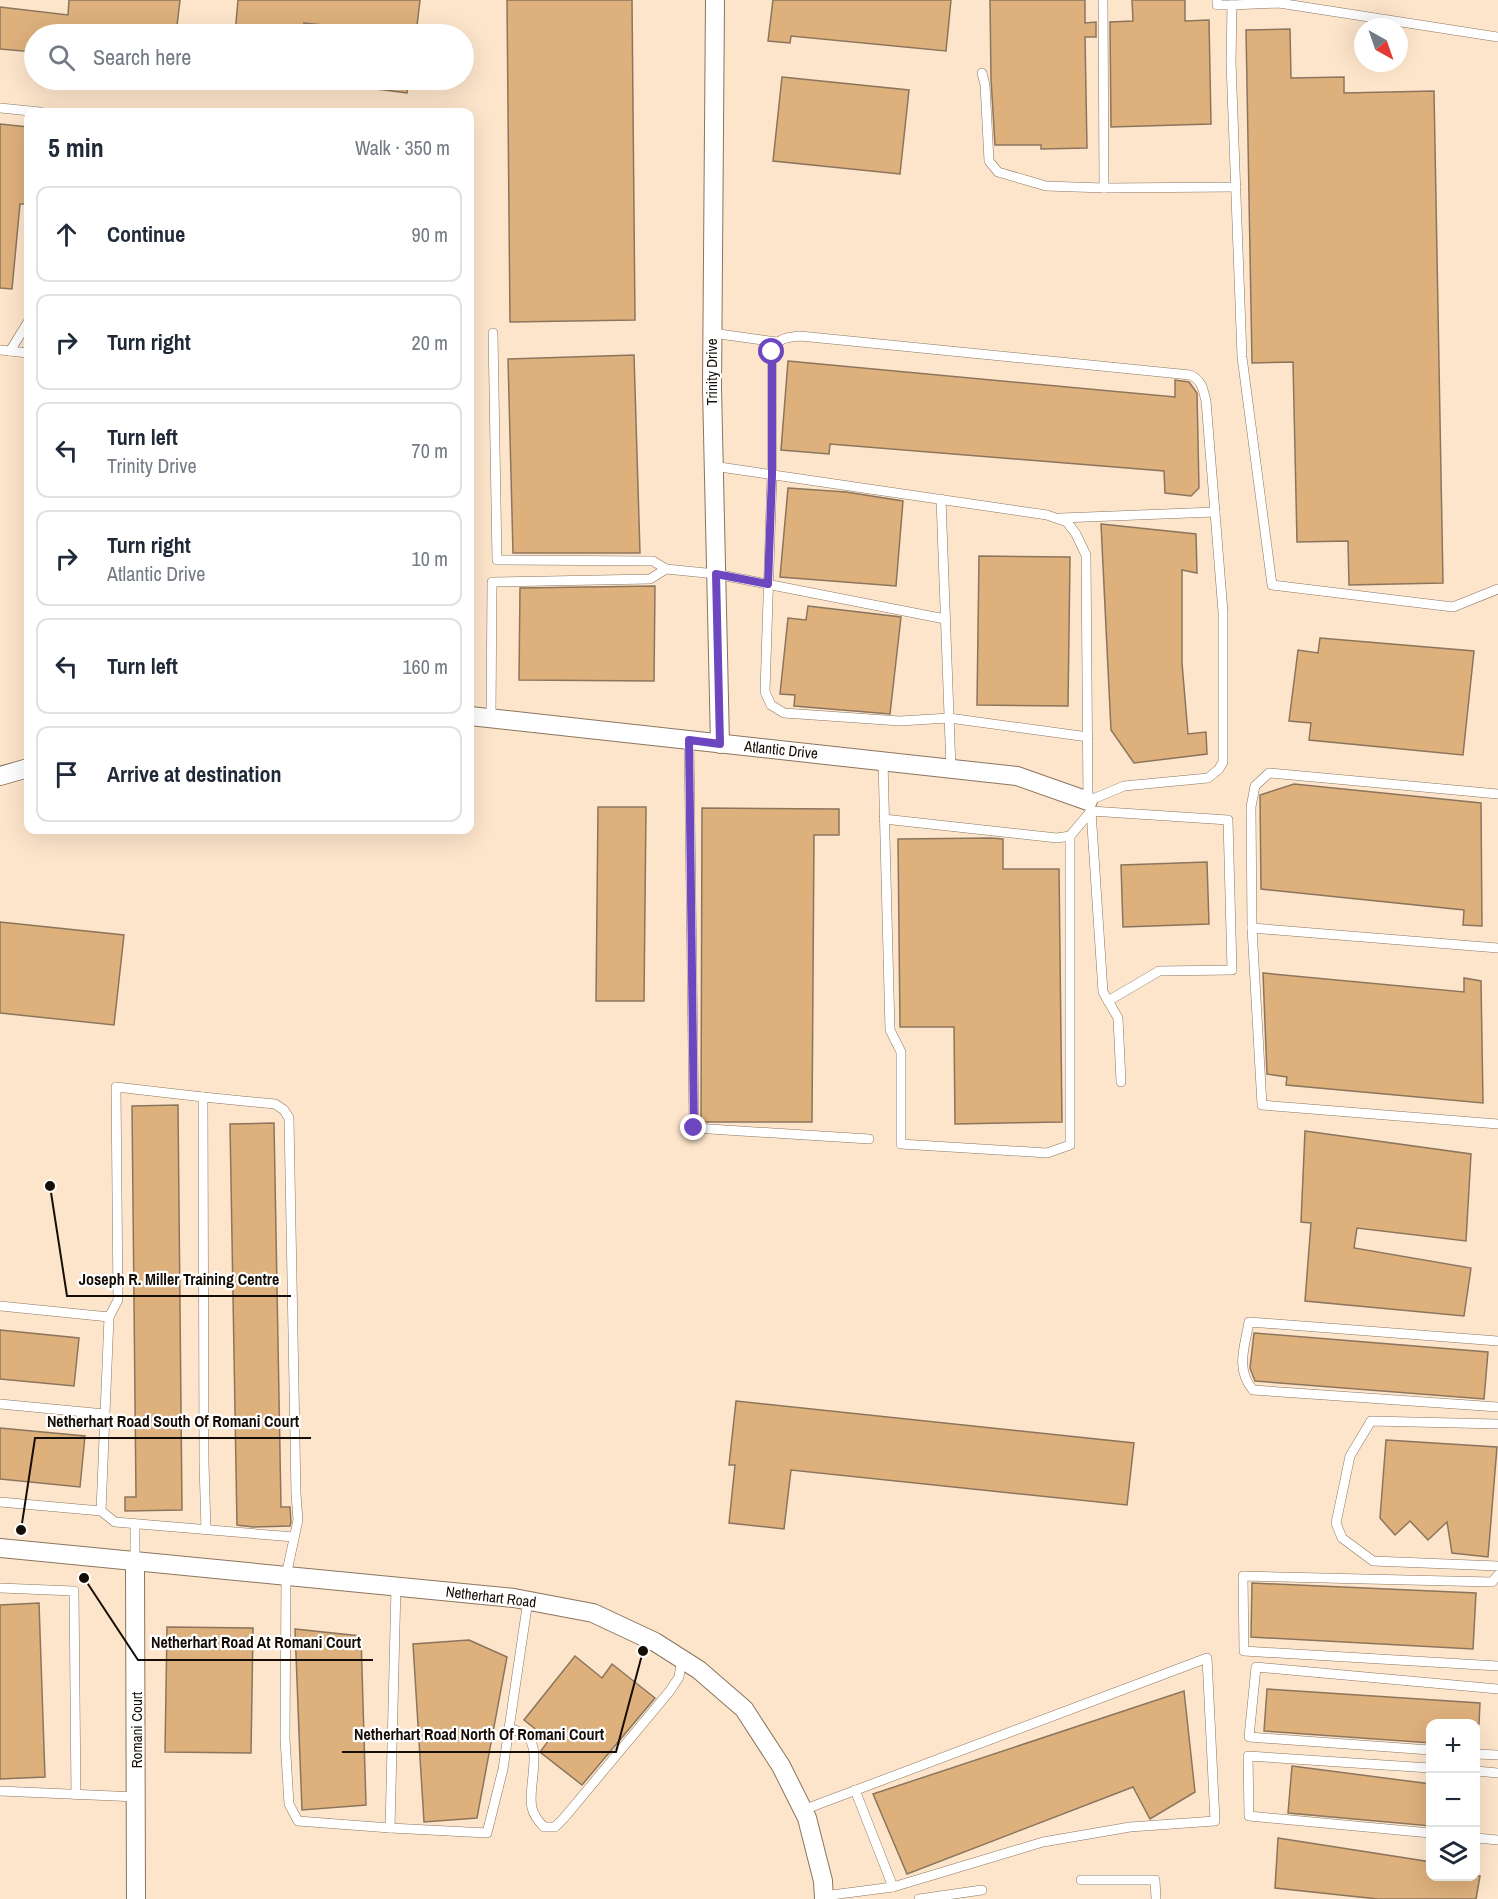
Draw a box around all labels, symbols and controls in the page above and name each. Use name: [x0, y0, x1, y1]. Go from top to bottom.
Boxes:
north arrow: [1354, 18, 1408, 72]
search box: [24, 24, 474, 90]
icon: search: [45, 41, 78, 74]
text: Search here: [93, 42, 191, 72]
text: 5 min: [48, 130, 104, 165]
text: Walk · 350 m: [355, 134, 450, 161]
icon: ahead: [50, 218, 83, 251]
text: Continue: [107, 219, 185, 249]
text: 90 m: [412, 221, 448, 248]
icon: right: [50, 326, 83, 359]
text: Turn right: [107, 327, 191, 357]
text: 20 m: [412, 329, 448, 356]
street label: Trinity Drive: [701, 338, 722, 406]
route start: [758, 338, 784, 364]
text: Turn left: [107, 422, 178, 452]
icon: left: [50, 434, 83, 467]
text: 70 m: [412, 437, 448, 464]
text: Trinity Drive: [107, 452, 197, 479]
text: Turn right: [107, 530, 191, 560]
icon: right: [50, 542, 83, 575]
text: 10 m: [412, 545, 448, 572]
text: Atlantic Drive: [107, 560, 205, 587]
icon: left: [50, 650, 83, 683]
text: Turn left: [107, 651, 178, 681]
text: 160 m: [402, 653, 448, 680]
street label: Atlantic Drive: [742, 735, 819, 764]
icon: arrive: [50, 758, 83, 791]
text: Arrive at destination: [107, 759, 281, 789]
route end: [680, 1114, 706, 1140]
callout: Joseph R. Miller Training Centre: [67, 1262, 291, 1296]
text: Joseph R. Miller Training Centre: [79, 1268, 279, 1290]
callout: Netherhart Road South Of Romani Court: [35, 1404, 311, 1438]
text: Netherhart Road South Of Romani Court: [47, 1410, 300, 1432]
street label: Netherhart Road: [445, 1581, 537, 1612]
callout: Netherhart Road At Romani Court: [138, 1626, 373, 1660]
text: Netherhart Road At Romani Court: [151, 1631, 362, 1653]
street label: Romani Court: [126, 1691, 147, 1768]
callout: Netherhart Road North Of Romani Court: [342, 1718, 616, 1752]
map controls: [1426, 1719, 1480, 1881]
button: +: [1426, 1719, 1480, 1773]
text: Netherhart Road North Of Romani Court: [354, 1723, 605, 1745]
button: −: [1426, 1773, 1480, 1827]
button: layers: [1426, 1827, 1480, 1881]

